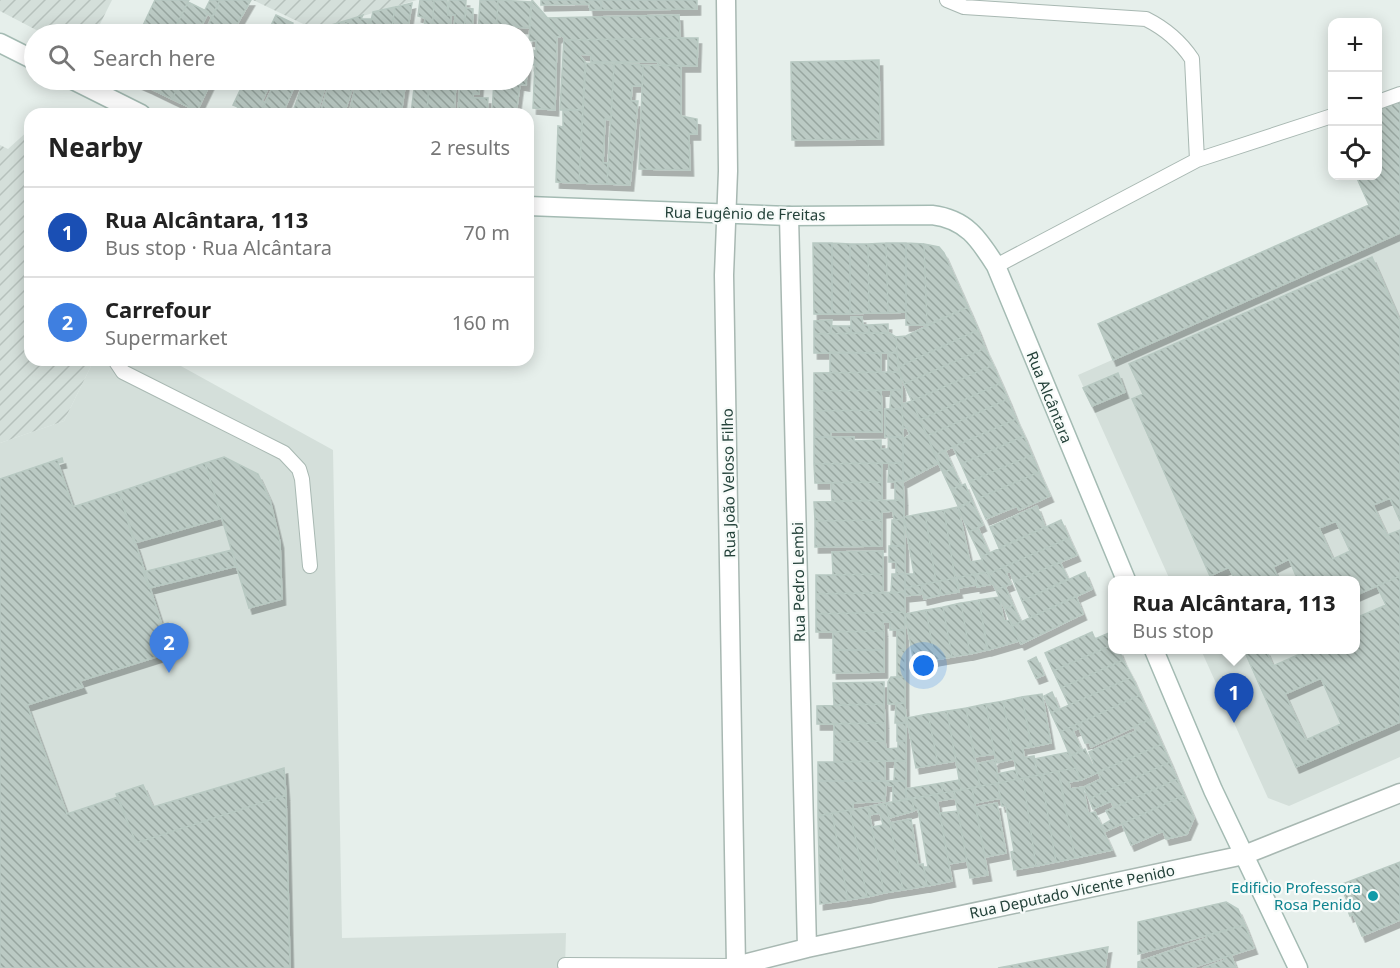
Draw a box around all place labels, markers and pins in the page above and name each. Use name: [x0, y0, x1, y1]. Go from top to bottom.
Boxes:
pin: 2: [150, 624, 188, 673]
pin: 1: [1214, 674, 1254, 723]
place label: Edificio Professora Rosa Penido: [1231, 877, 1361, 914]
marker: Edificio Professora Rosa Penido: [1366, 889, 1380, 903]

